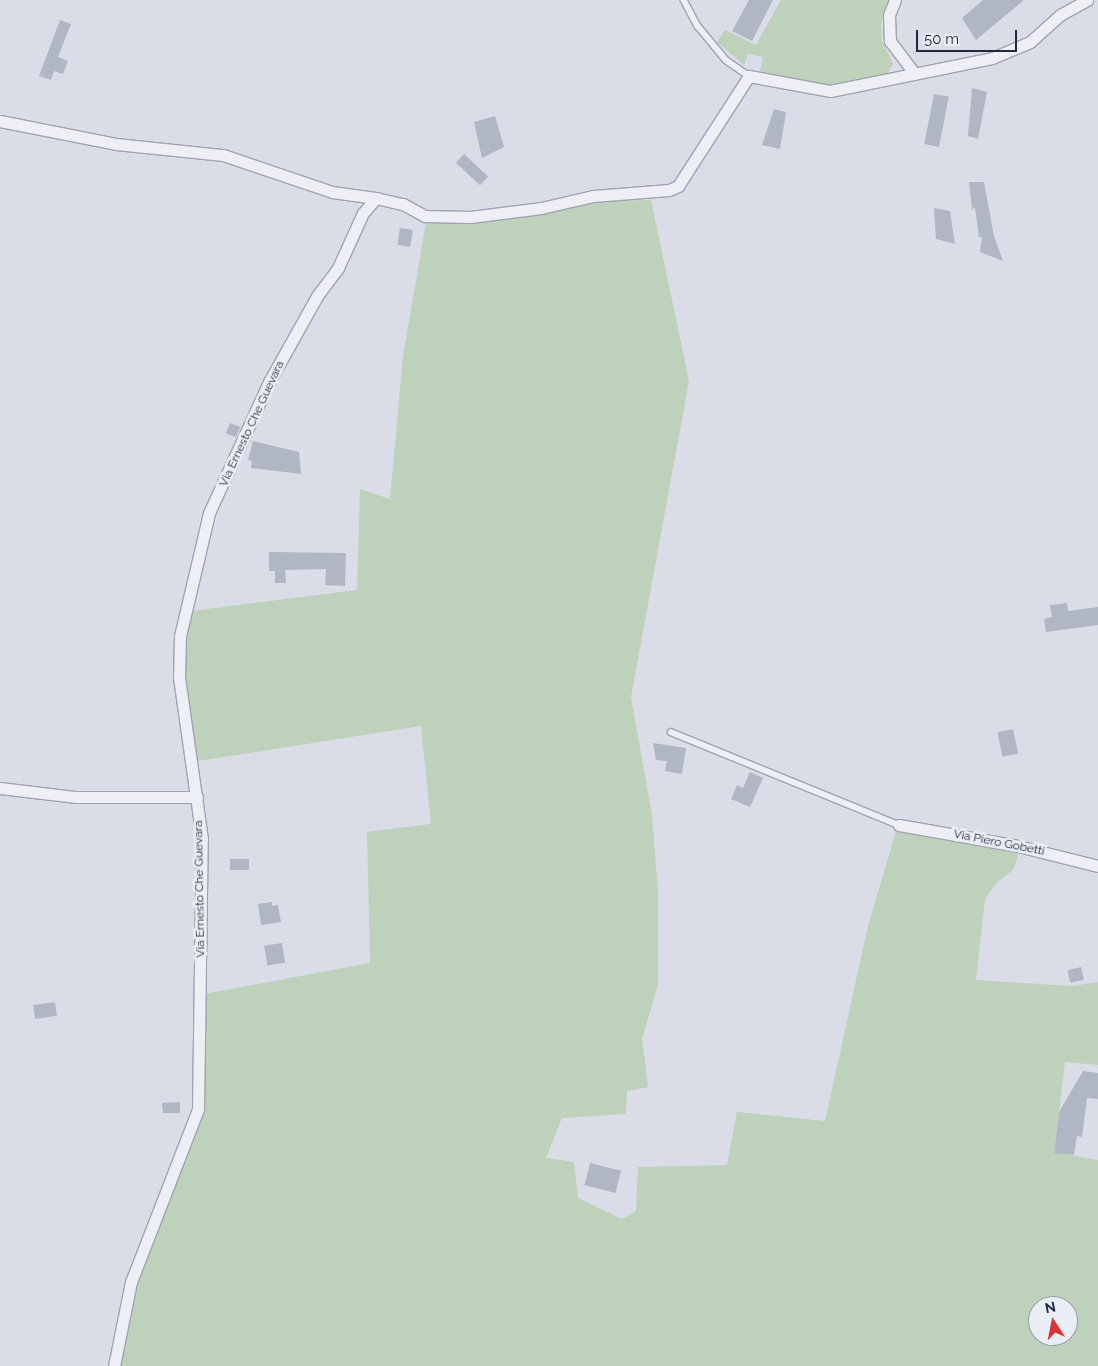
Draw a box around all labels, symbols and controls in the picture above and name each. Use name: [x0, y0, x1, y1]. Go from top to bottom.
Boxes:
scale bar: [918, 20, 1019, 52]
text: 50 m: [924, 30, 959, 48]
street label: Via Ernesto Che Guevara: [216, 359, 288, 489]
street label: Via Ernesto Che Guevara: [192, 820, 208, 958]
street label: Via Piero Gobetti: [952, 827, 1046, 859]
north arrow: [1028, 1296, 1078, 1346]
text: N: [1044, 1298, 1057, 1316]

